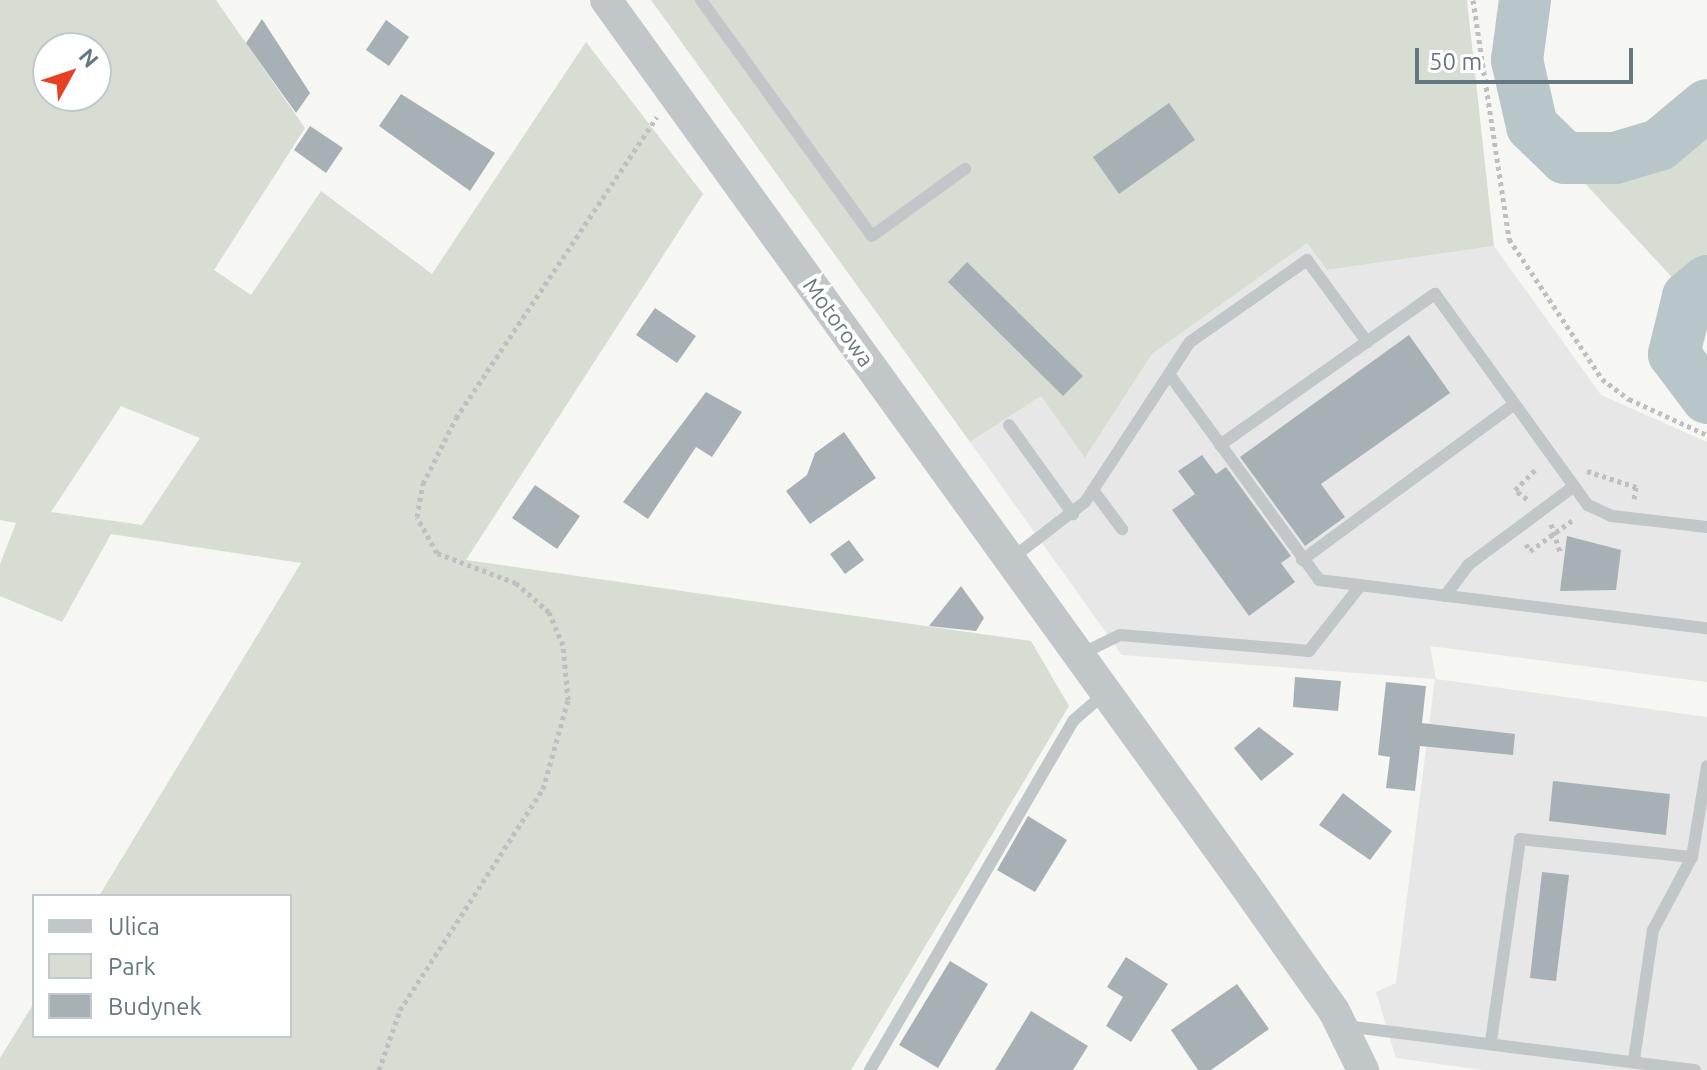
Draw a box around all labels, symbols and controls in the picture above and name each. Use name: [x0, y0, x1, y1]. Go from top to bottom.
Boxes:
north arrow: [32, 32, 112, 112]
scale bar: [1419, 32, 1637, 82]
text: N: [74, 43, 104, 72]
text: 50 m: [1429, 48, 1482, 75]
street label: Motorowa: [798, 273, 880, 371]
legend: [32, 894, 292, 1038]
text: Ulica: [108, 913, 160, 940]
text: Park: [108, 953, 156, 980]
text: Budynek: [108, 993, 202, 1020]

